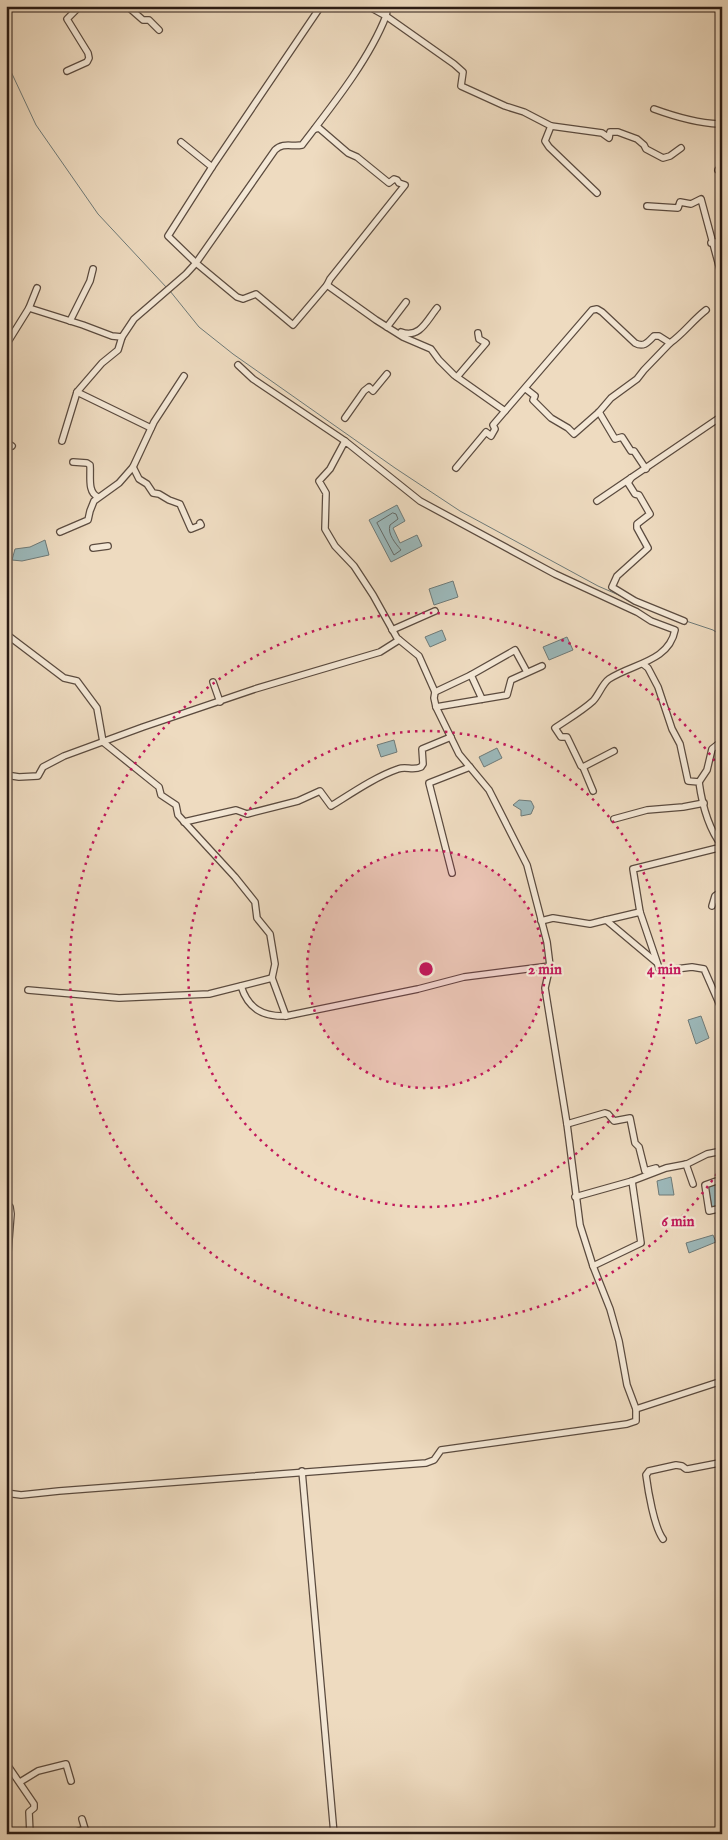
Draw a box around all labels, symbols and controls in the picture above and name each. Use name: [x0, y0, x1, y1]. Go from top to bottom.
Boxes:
centre of rings: [417, 960, 435, 978]
text: 2 min: [528, 960, 562, 979]
text: 4 min: [647, 960, 681, 979]
text: 6 min: [661, 1212, 695, 1231]

